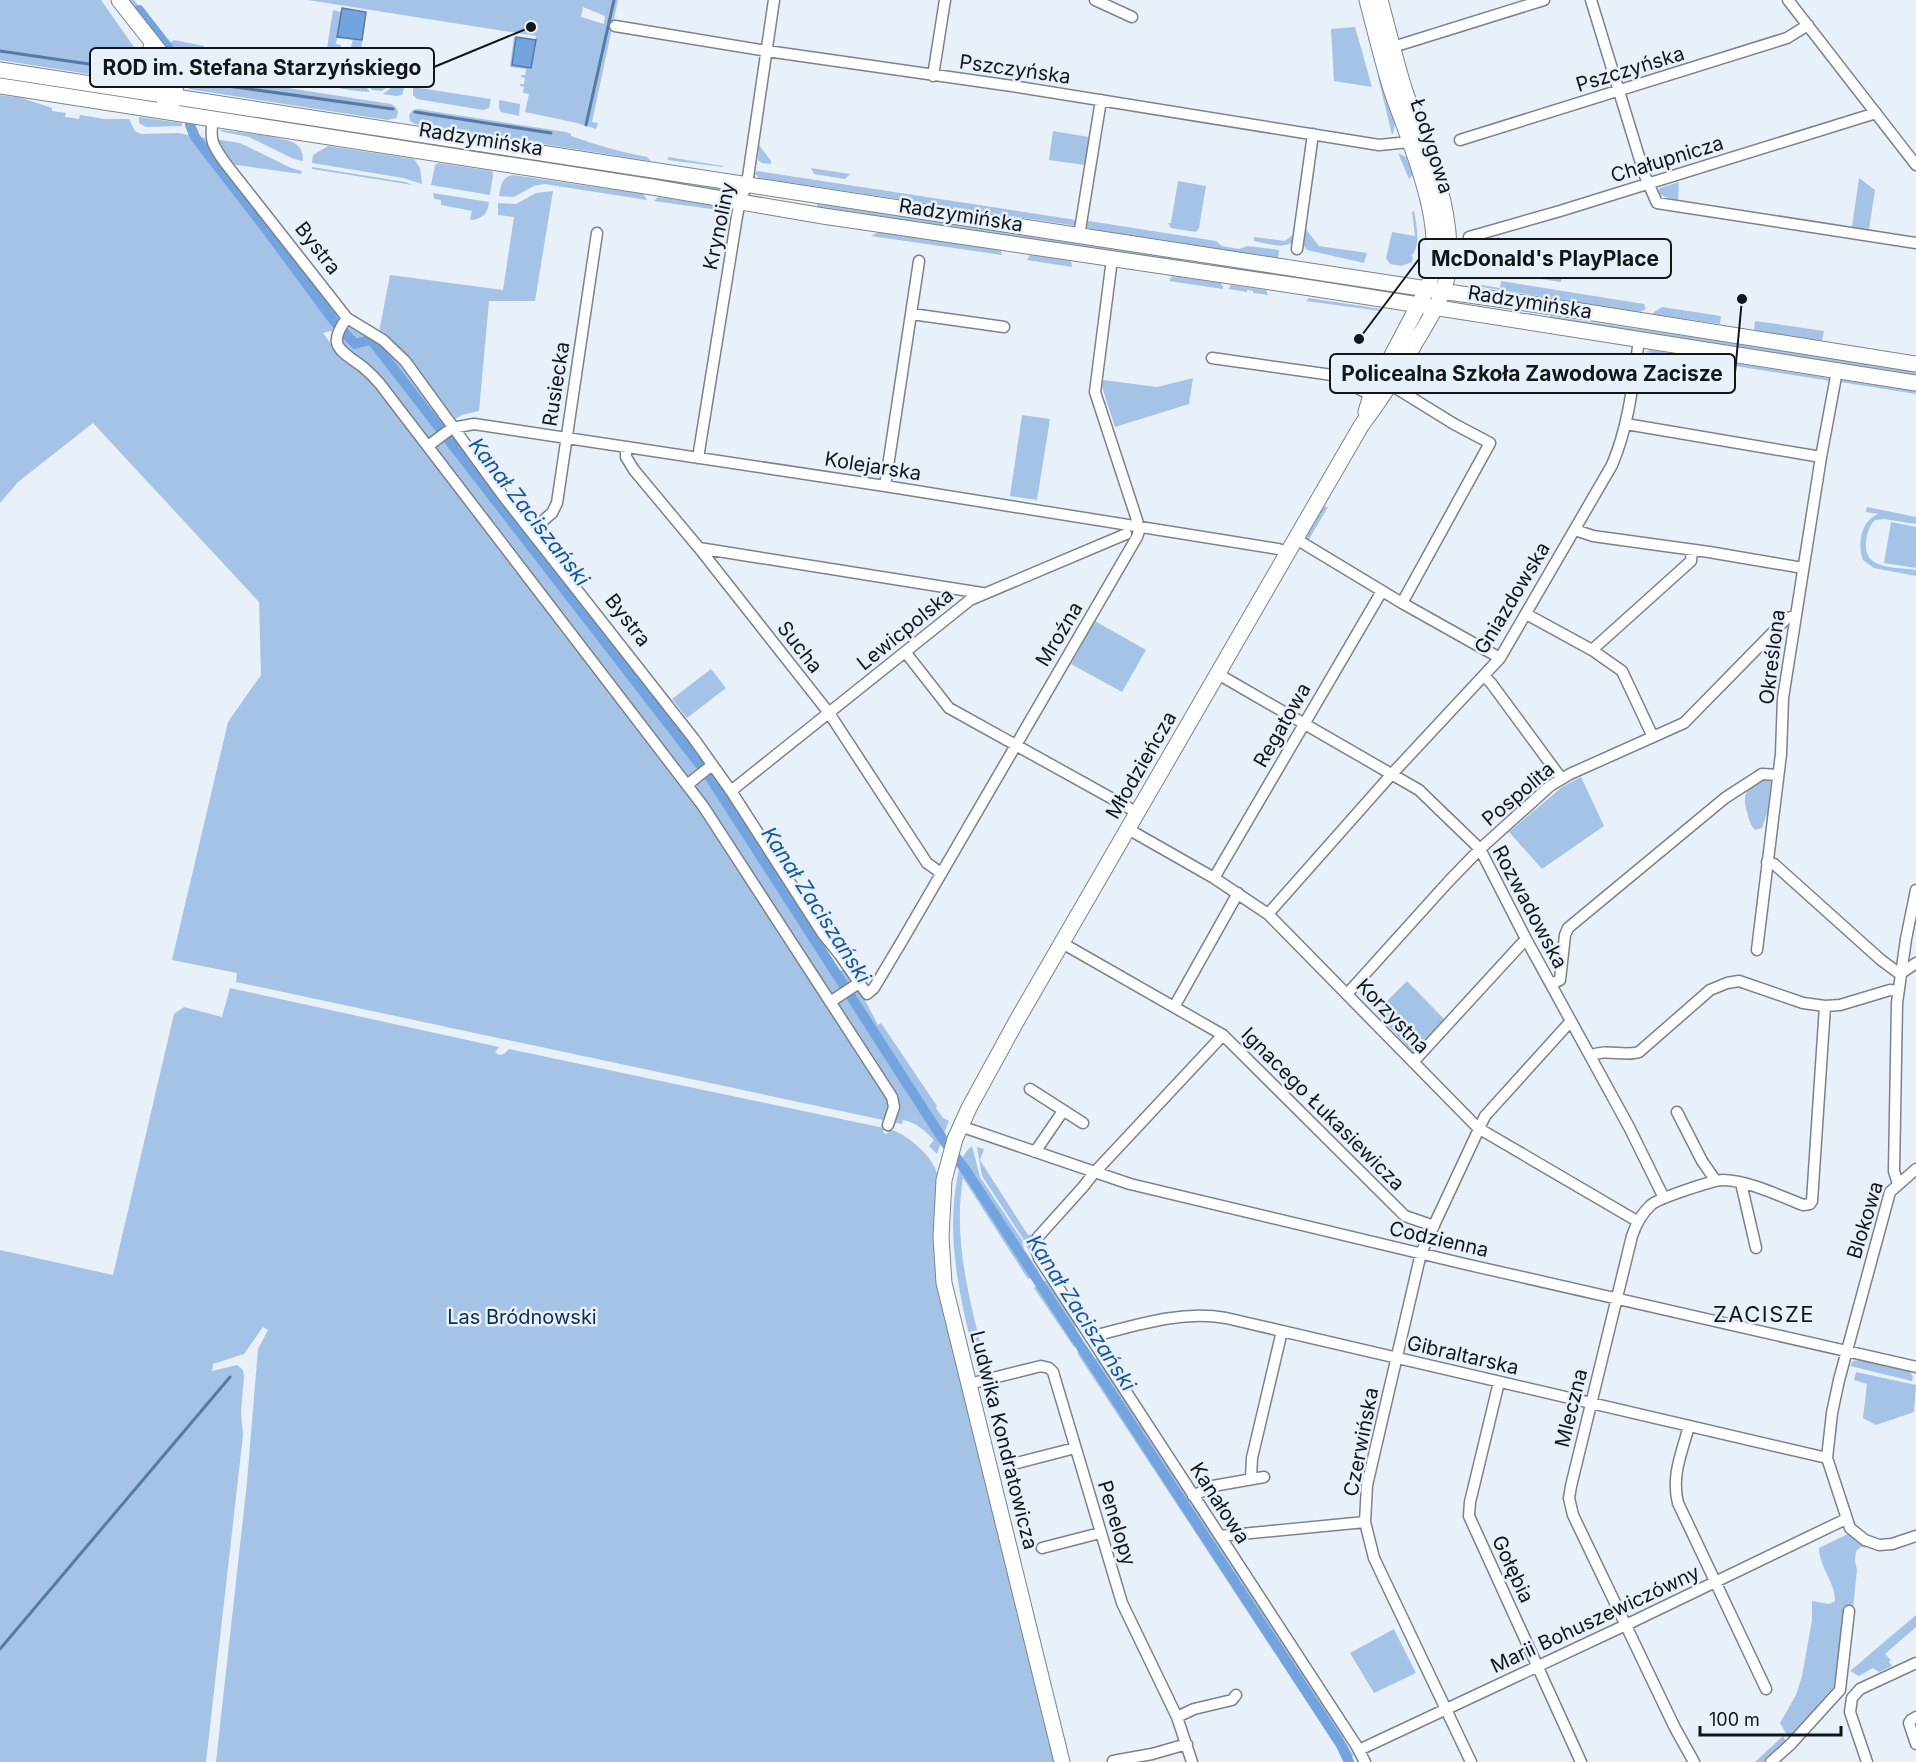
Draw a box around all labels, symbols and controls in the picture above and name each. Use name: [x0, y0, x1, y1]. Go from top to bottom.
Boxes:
street label: Pszczyńska: [1573, 41, 1687, 97]
callout: ROD im. Stefana Starzyńskiego: [90, 48, 434, 87]
street label: Pszczyńska: [958, 49, 1072, 89]
text: ROD im. Stefana Starzyńskiego: [103, 55, 421, 80]
street label: Łodygowa: [1405, 95, 1459, 197]
street label: Radzymińska: [417, 117, 545, 161]
street label: Chałupnicza: [1608, 130, 1726, 188]
street label: Krynoliny: [698, 180, 740, 272]
street label: Radzymińska: [897, 193, 1025, 237]
street label: Bystra: [290, 217, 346, 279]
callout: McDonald's PlayPlace: [1419, 239, 1671, 278]
text: McDonald's PlayPlace: [1431, 246, 1659, 271]
street label: Radzymińska: [1466, 280, 1594, 324]
street label: Rusiecka: [537, 340, 575, 428]
callout: Policealna Szkoła Zawodowa Zacisze: [1330, 354, 1735, 393]
text: Policealna Szkoła Zawodowa Zacisze: [1341, 361, 1723, 386]
water label: Kanał Zaciszański: [464, 433, 596, 591]
street label: Kolejarska: [823, 447, 923, 485]
street label: Gniazdowska: [1469, 538, 1555, 658]
street label: Lewicpolska: [852, 583, 958, 675]
street label: Bystra: [600, 589, 656, 651]
street label: Mroźna: [1030, 597, 1088, 671]
street label: Określona: [1754, 608, 1790, 706]
street label: Sucha: [772, 616, 828, 678]
street label: Regatowa: [1248, 679, 1316, 771]
street label: Młodzieńcza: [1101, 707, 1181, 823]
street label: Pospolita: [1477, 757, 1559, 831]
water label: Kanał Zaciszański: [757, 822, 877, 988]
street label: Rozwadowska: [1487, 841, 1573, 973]
street label: Korzystna: [1352, 974, 1434, 1058]
street label: Ignacego Łukasiewicza: [1236, 1022, 1410, 1196]
street label: Blokowa: [1842, 1178, 1888, 1262]
street label: Codzienna: [1387, 1216, 1491, 1262]
water label: Kanał Zaciszański: [1022, 1230, 1142, 1396]
district label: ZACISZE: [1713, 1301, 1815, 1327]
park label: Las Bródnowski: [447, 1305, 597, 1329]
street label: Ludwika Kondratowicza: [965, 1328, 1043, 1552]
street label: Gibraltarska: [1405, 1330, 1521, 1380]
street label: Mleczna: [1550, 1366, 1592, 1450]
street label: Czerwińska: [1339, 1385, 1383, 1499]
street label: Kanałowa: [1185, 1458, 1255, 1548]
street label: Penelopy: [1093, 1478, 1141, 1568]
street label: Gołębia: [1487, 1531, 1539, 1607]
street label: Marii Bohuszewiczówny: [1487, 1560, 1703, 1678]
scale bar: [1700, 1699, 1841, 1737]
text: 100 m: [1709, 1709, 1760, 1730]

